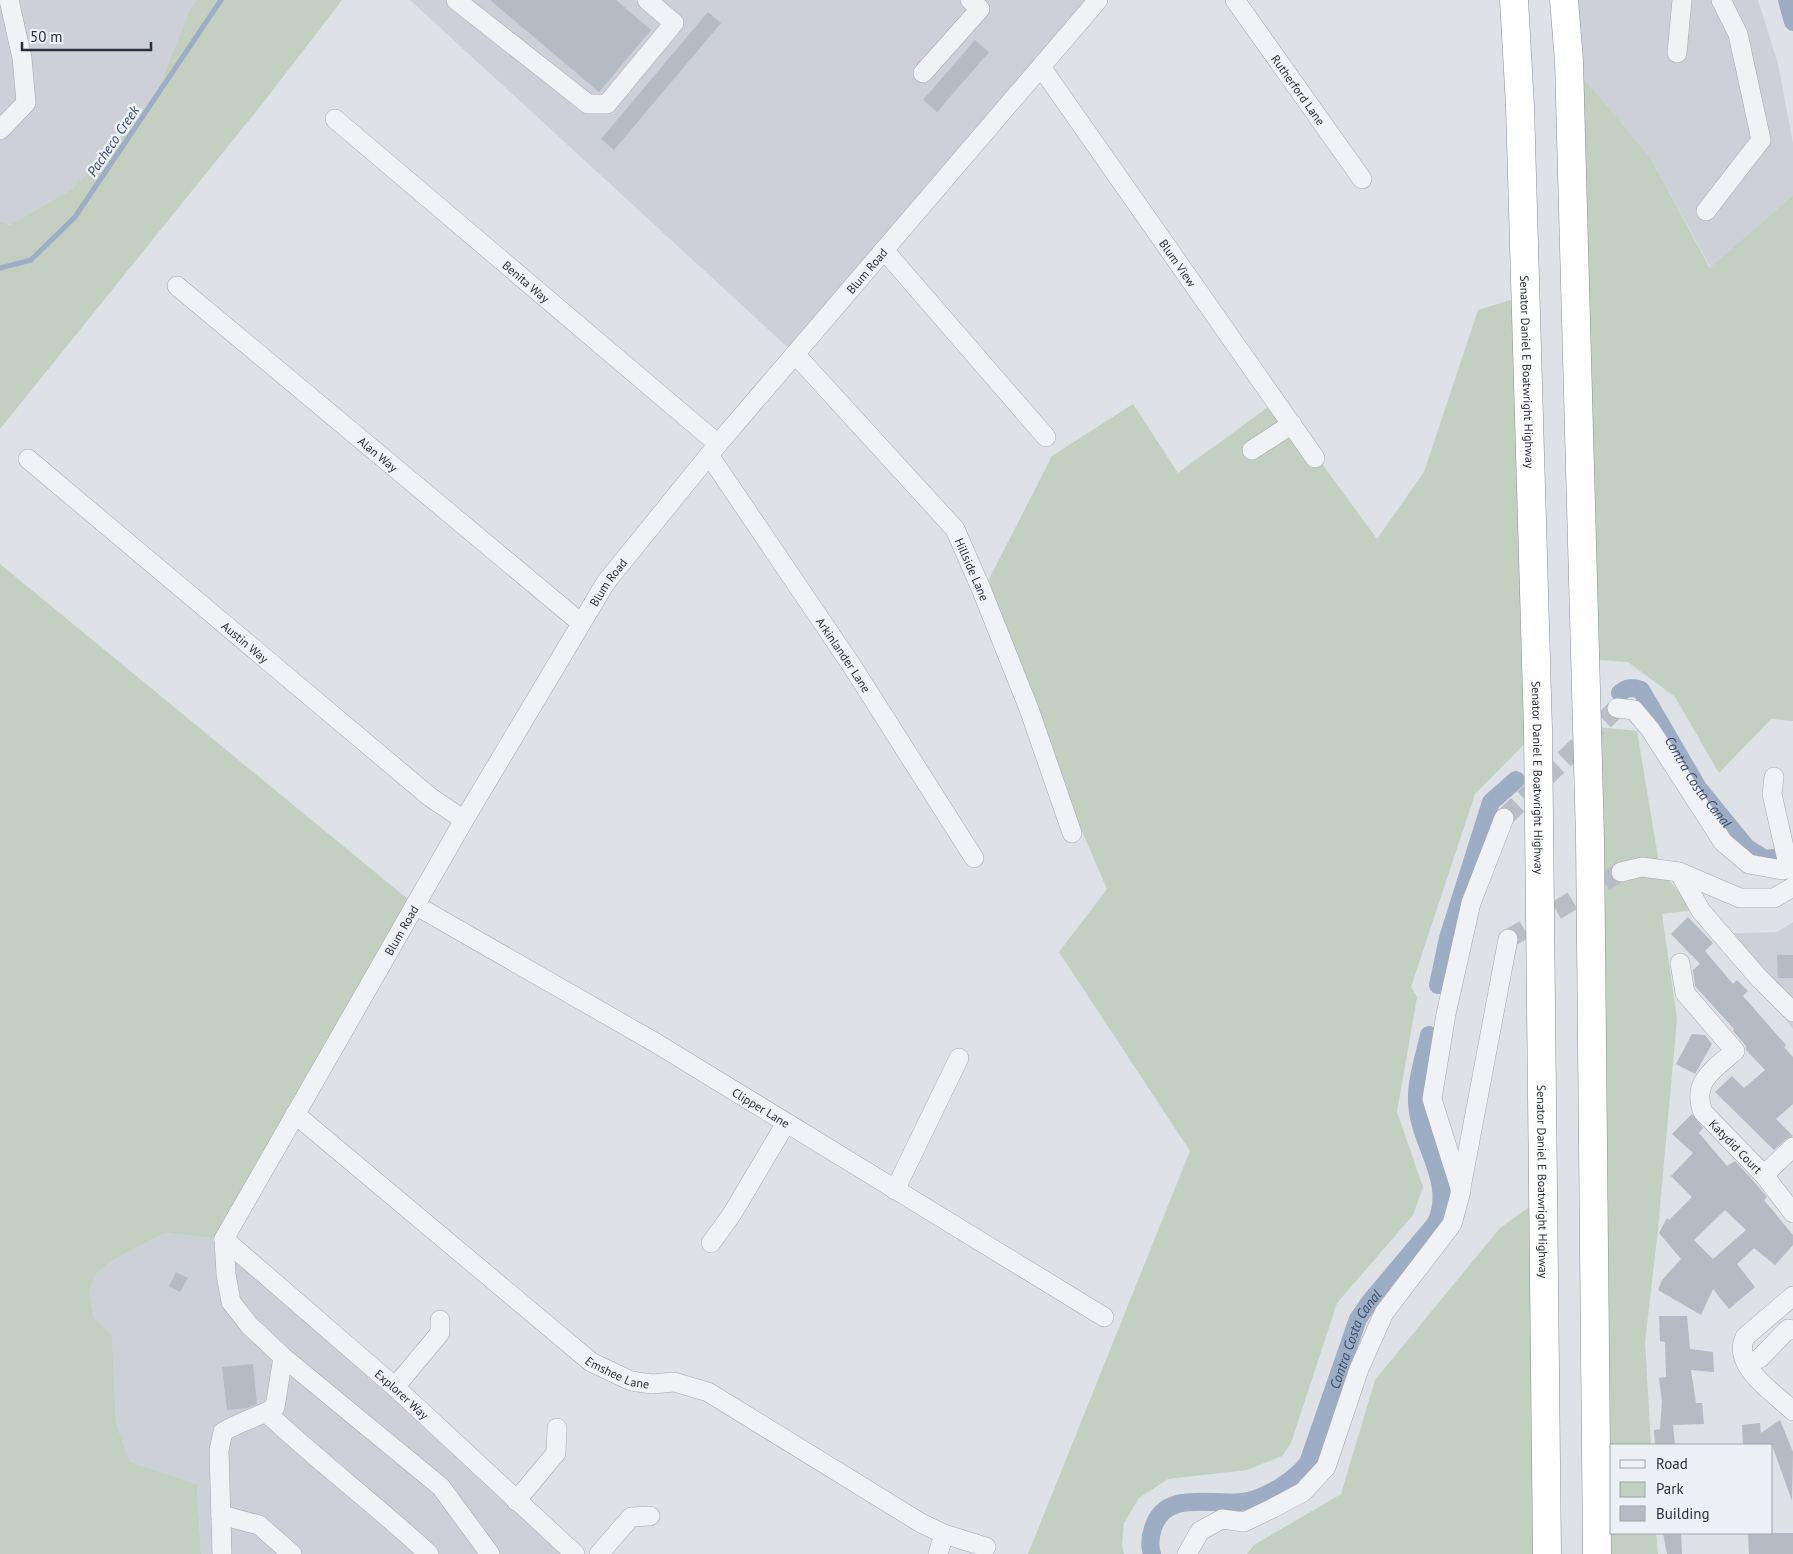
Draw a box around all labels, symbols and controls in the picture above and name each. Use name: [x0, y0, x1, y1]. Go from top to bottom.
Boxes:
scale bar: [22, 20, 151, 52]
text: 50 m: [30, 27, 63, 46]
street label: Rutherford Lane: [1269, 52, 1329, 128]
water label: Pacheco Creek: [83, 102, 144, 180]
street label: Blum View: [1156, 236, 1200, 289]
street label: Blum Road: [843, 245, 890, 297]
street label: Benita Way: [500, 257, 553, 306]
street label: Senator Daniel E Boatwright Highway: [1517, 275, 1538, 469]
street label: Alan Way: [355, 433, 401, 475]
street label: Hillside Lane: [952, 536, 993, 603]
street label: Blum Road: [586, 555, 630, 609]
street label: Arkinlander Lane: [814, 614, 874, 695]
street label: Austin Way: [219, 618, 272, 666]
street label: Senator Daniel E Boatwright Highway: [1529, 681, 1547, 875]
water label: Contra Costa Canal: [1661, 733, 1736, 832]
street label: Blum Road: [381, 902, 421, 958]
street label: Clipper Lane: [730, 1084, 793, 1131]
street label: Senator Daniel E Boatwright Highway: [1534, 1085, 1551, 1279]
street label: Katydid Court: [1706, 1116, 1766, 1176]
water label: Contra Costa Canal: [1325, 1286, 1385, 1391]
street label: Emshee Lane: [582, 1353, 650, 1391]
street label: Explorer Way: [372, 1366, 432, 1422]
legend: [1610, 1444, 1773, 1534]
text: Road: [1656, 1454, 1688, 1473]
text: Park: [1656, 1479, 1684, 1498]
text: Building: [1656, 1504, 1710, 1523]

